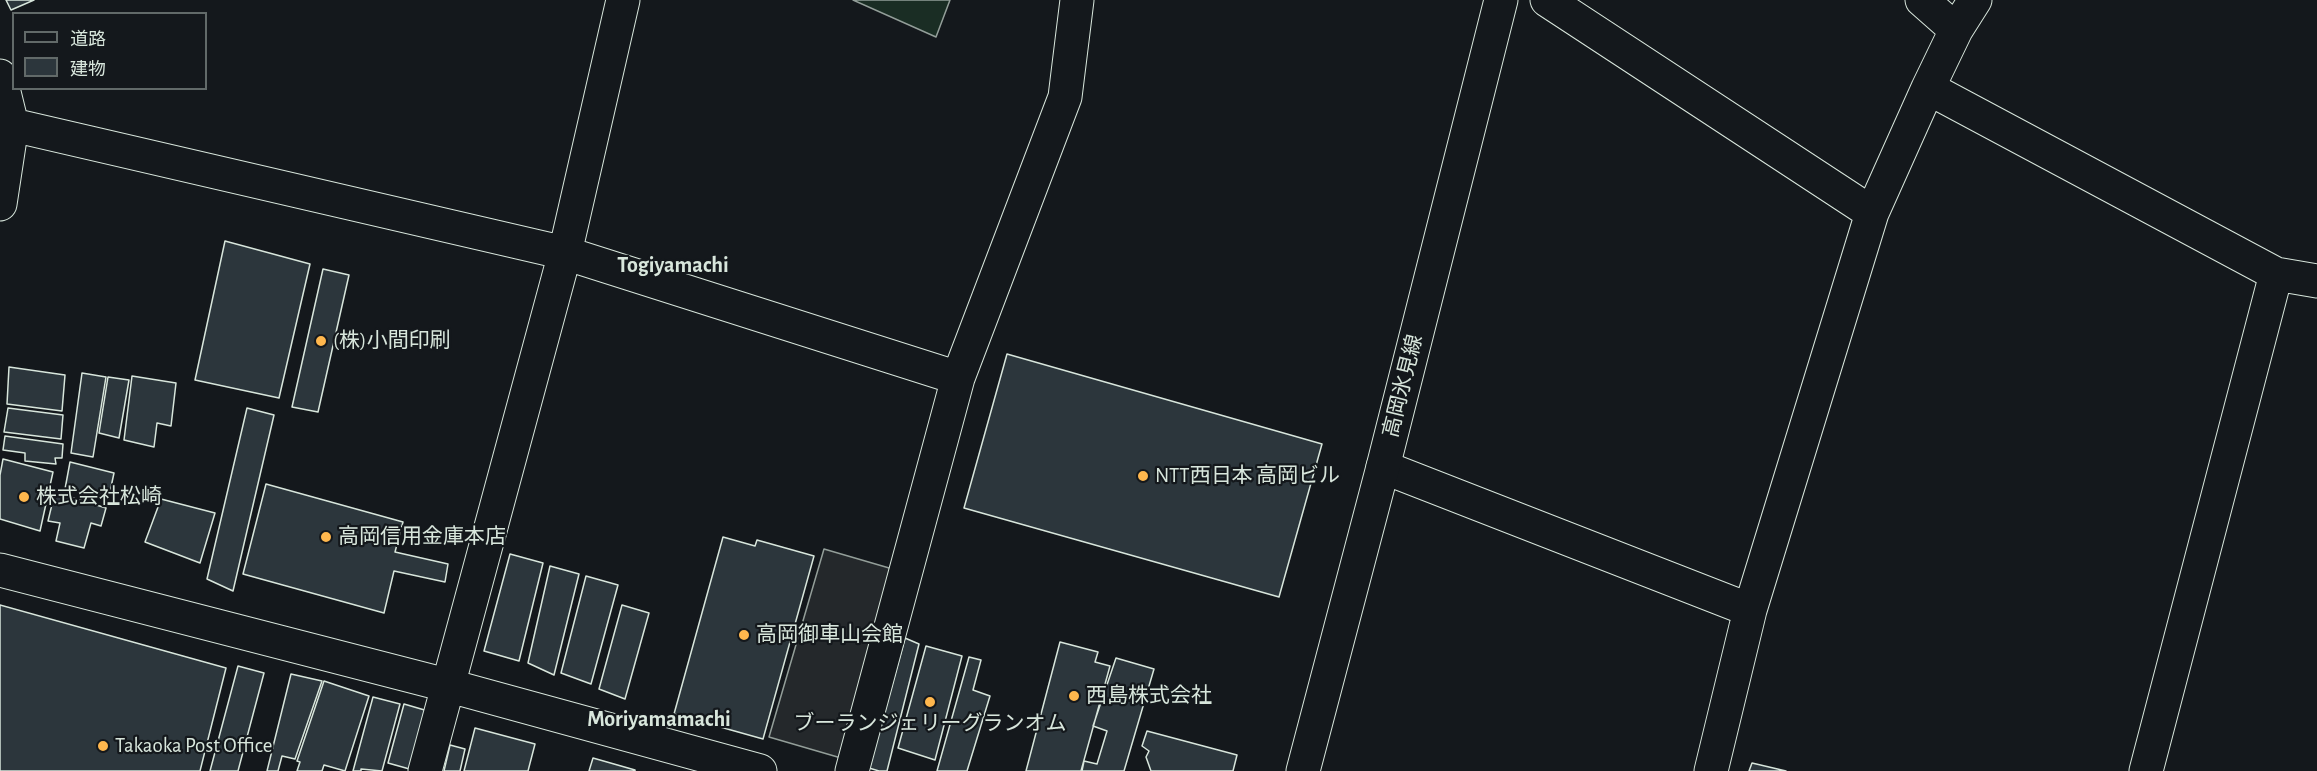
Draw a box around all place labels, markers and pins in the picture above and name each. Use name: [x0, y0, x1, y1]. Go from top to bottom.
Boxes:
place label: (株)小間印刷: [333, 328, 450, 354]
marker: (株)小間印刷: [314, 334, 328, 348]
place label: NTT西日本 高岡ビル: [1155, 463, 1340, 489]
marker: NTT西日本 高岡ビル: [1136, 469, 1150, 483]
place label: 株式会社松崎: [36, 484, 162, 510]
marker: 株式会社松崎: [17, 490, 31, 504]
place label: 高岡信用金庫本店: [338, 524, 506, 550]
marker: 高岡信用金庫本店: [319, 530, 333, 544]
place label: 高岡御車山会館: [756, 622, 903, 648]
marker: 高岡御車山会館: [737, 628, 751, 642]
place label: 西島株式会社: [1086, 683, 1212, 709]
marker: 西島株式会社: [1067, 689, 1081, 703]
marker: ブーランジェリーグランオム: [923, 695, 937, 709]
place label: ブーランジェリーグランオム: [794, 711, 1066, 737]
place label: Takaoka Post Office: [115, 733, 272, 759]
marker: Takaoka Post Office: [96, 739, 110, 753]

